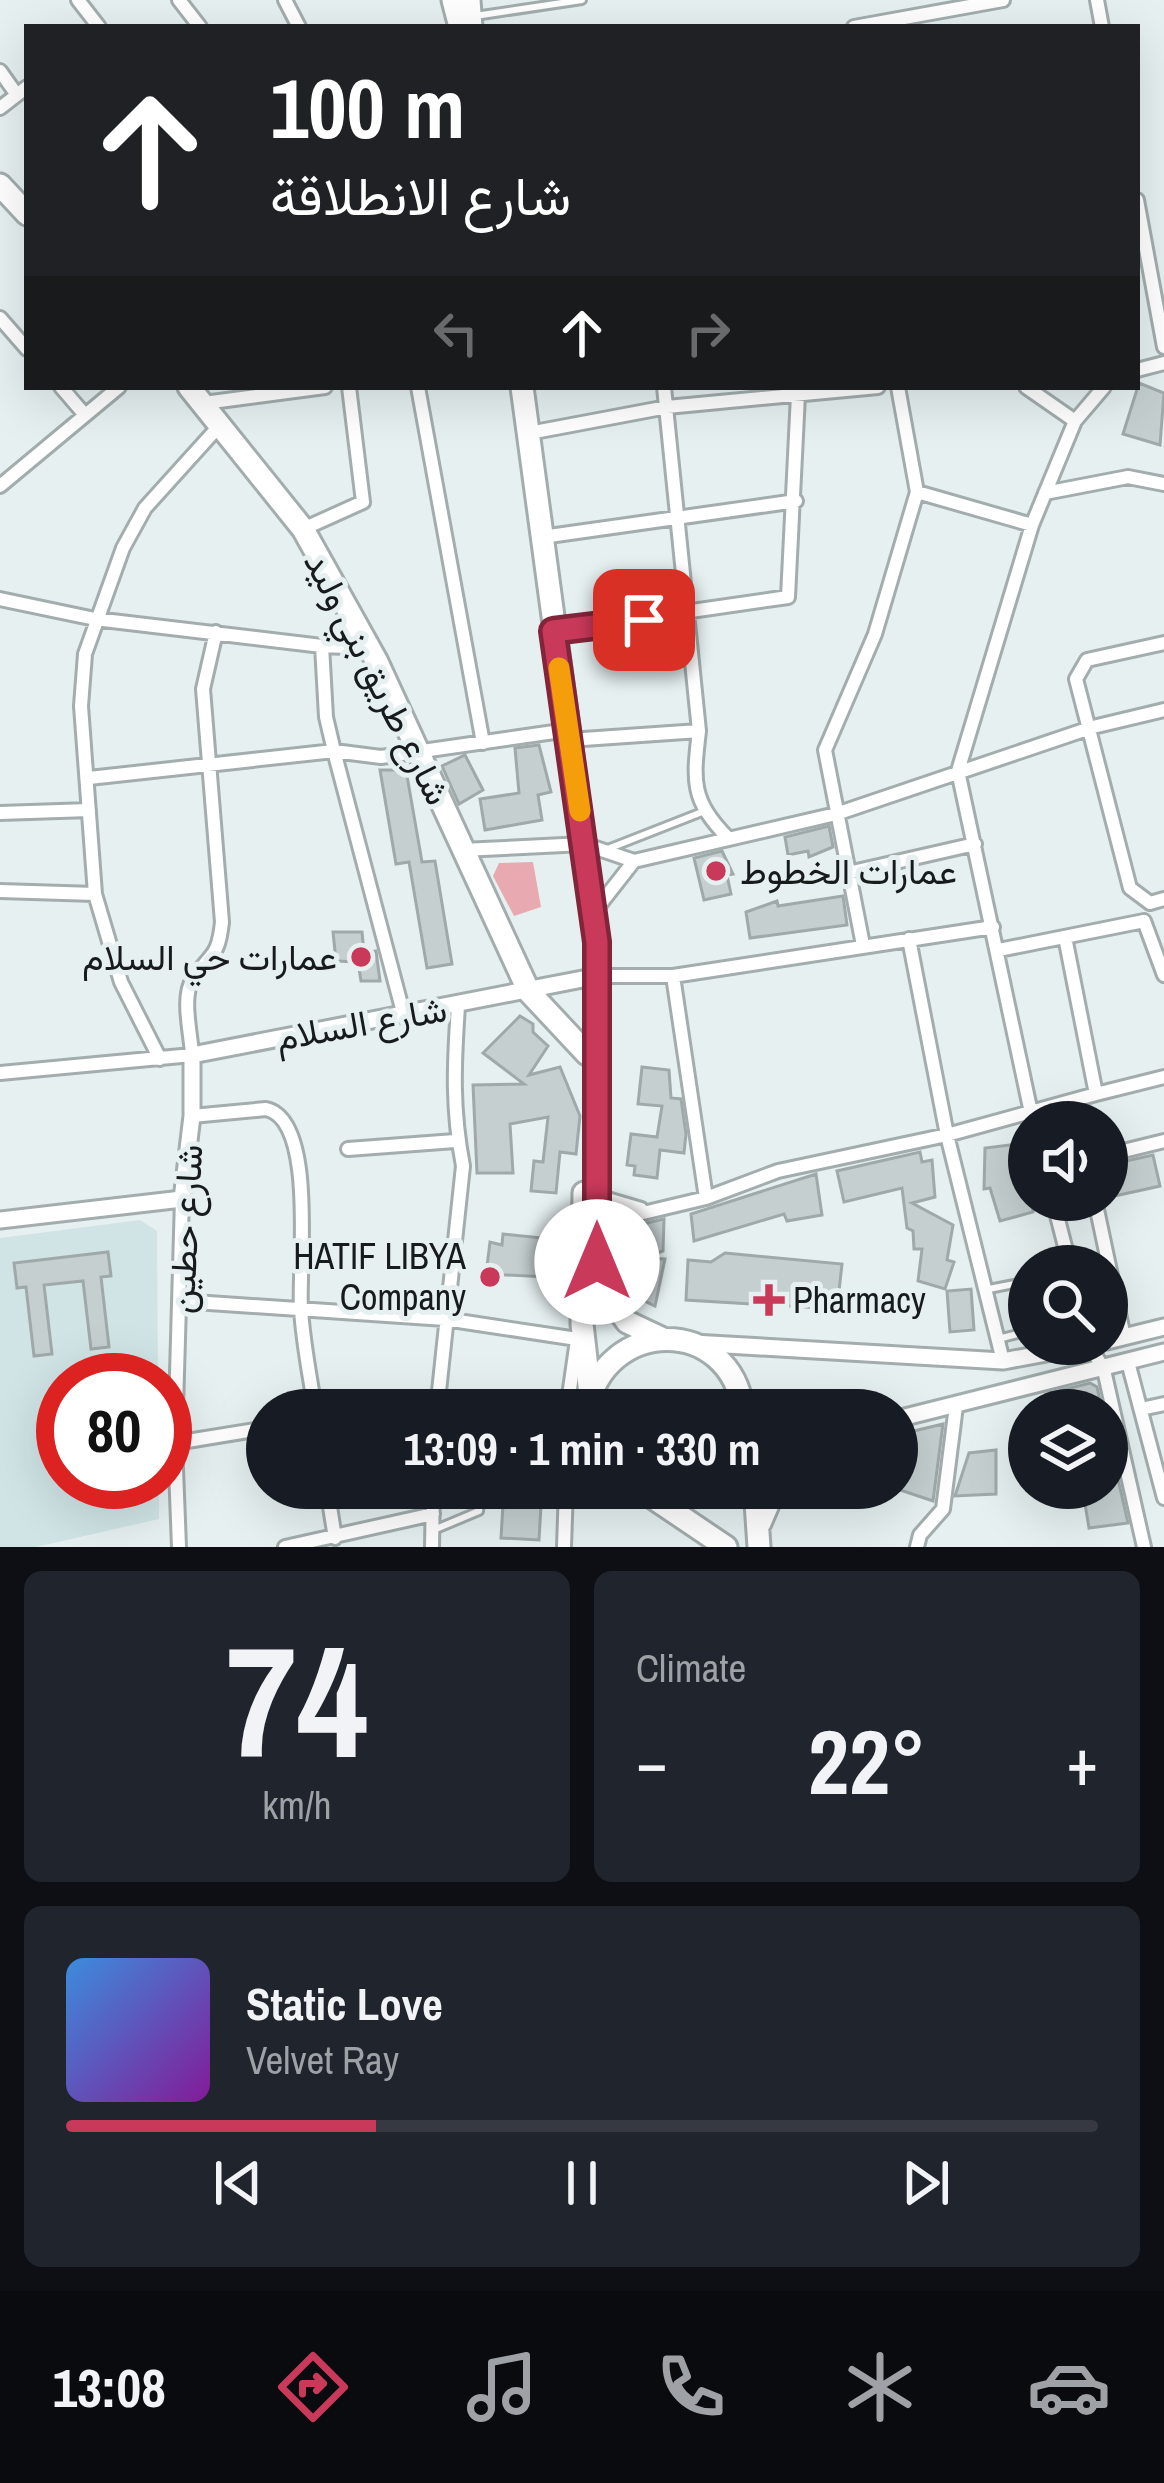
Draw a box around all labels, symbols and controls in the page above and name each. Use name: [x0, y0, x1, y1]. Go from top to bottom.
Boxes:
text: 100 m: [270, 51, 465, 164]
icon: ahead: [72, 72, 228, 228]
text: شارع الانطلاقة: [270, 159, 571, 232]
icon: left: [423, 300, 489, 366]
icon: ahead: [549, 300, 615, 366]
icon: right: [675, 300, 741, 366]
street label: شارع طريق بني وليد: [288, 543, 462, 815]
pin: [593, 569, 695, 671]
icon: arrive: [611, 587, 677, 653]
place label: عمارات الخطوط: [740, 847, 957, 895]
marker: عمارات الخطوط: [703, 858, 729, 884]
place label: عمارات حي السلام: [82, 933, 337, 987]
marker: عمارات حي السلام: [348, 944, 374, 970]
street label: شارع السلام: [272, 984, 450, 1063]
map controls: [1008, 1101, 1128, 1509]
button: sound: [1008, 1101, 1128, 1221]
street label: شارع حطين: [157, 1143, 214, 1315]
position arrow: [534, 1199, 660, 1325]
place label: HATIF LIBYA Company: [293, 1232, 466, 1321]
button: search: [1008, 1245, 1128, 1365]
marker: HATIF LIBYA Company: [477, 1264, 503, 1290]
place label: Pharmacy: [793, 1276, 926, 1324]
marker: Pharmacy: [756, 1287, 782, 1313]
speed limit sign: 80: [36, 1353, 192, 1509]
button: layers: [1008, 1389, 1128, 1509]
text: 13:09 · 1 min · 330 m: [404, 1418, 760, 1479]
text: 74: [226, 1596, 368, 1806]
text: Climate: [636, 1642, 746, 1694]
text: 22°: [808, 1701, 926, 1822]
text: −: [636, 1717, 668, 1806]
text: +: [1066, 1717, 1098, 1806]
text: km/h: [262, 1779, 332, 1831]
text: Static Love: [246, 1973, 443, 2034]
text: Velvet Ray: [246, 2034, 399, 2086]
icon: previous: [205, 2150, 271, 2216]
icon: pause: [549, 2150, 615, 2216]
icon: next: [893, 2150, 959, 2216]
icon: directions: [271, 2345, 355, 2429]
icon: music: [460, 2345, 544, 2429]
icon: phone: [649, 2345, 733, 2429]
icon: climate: [838, 2345, 922, 2429]
icon: car: [1027, 2345, 1111, 2429]
text: 13:08: [53, 2351, 166, 2424]

